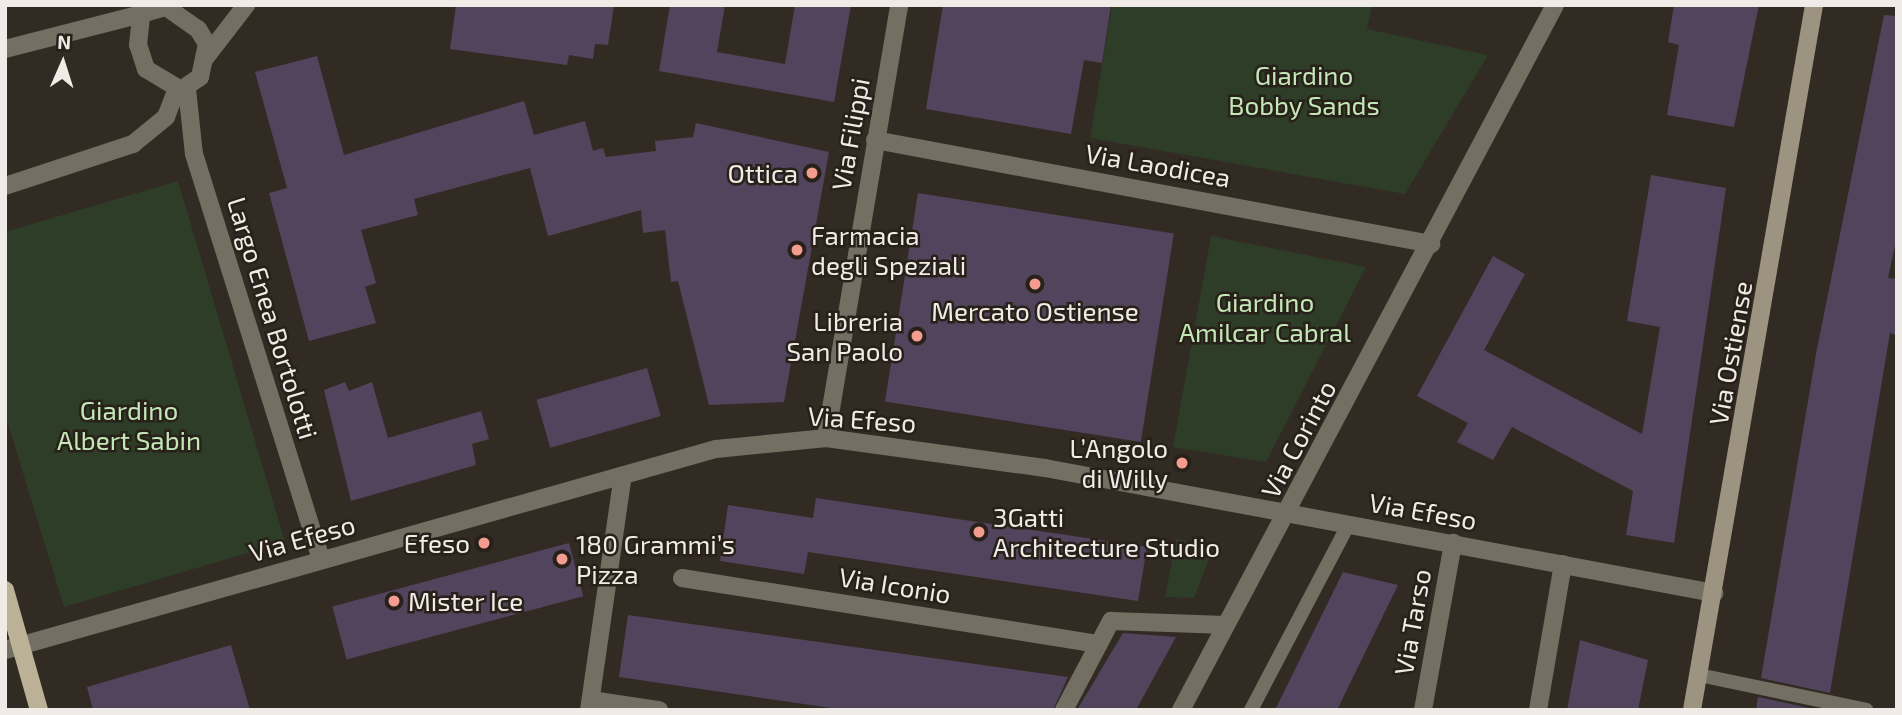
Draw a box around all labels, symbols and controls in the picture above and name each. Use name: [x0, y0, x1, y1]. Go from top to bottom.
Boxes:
north arrow: [28, 28, 98, 98]
text: N: [57, 30, 72, 53]
park label: Giardino Bobby Sands: [1228, 59, 1380, 120]
street label: Via Filippi: [825, 75, 875, 193]
street label: Via Laodicea: [1083, 137, 1233, 193]
place label: Ottica: [727, 157, 798, 189]
marker: Ottica: [804, 165, 820, 181]
street label: Largo Enea Bortolotti: [221, 193, 325, 443]
place label: Farmacia degli Speziali: [811, 219, 966, 280]
marker: Farmacia degli Speziali: [789, 242, 805, 258]
marker: Mercato Ostiense: [1027, 276, 1043, 292]
street label: Via Ostiense: [1702, 279, 1758, 427]
park label: Giardino Amilcar Cabral: [1179, 286, 1351, 348]
place label: Mercato Ostiense: [931, 295, 1139, 327]
place label: Libreria San Paolo: [786, 305, 903, 366]
marker: Libreria San Paolo: [909, 328, 925, 344]
street label: Via Corinto: [1254, 375, 1342, 503]
park label: Giardino Albert Sabin: [57, 394, 201, 456]
street label: Via Efeso: [807, 400, 917, 438]
place label: L’Angolo di Willy: [1069, 432, 1168, 494]
marker: L’Angolo di Willy: [1174, 455, 1190, 471]
street label: Via Efeso: [1367, 486, 1479, 536]
place label: 3Gatti Architecture Studio: [993, 501, 1220, 562]
street label: Via Efeso: [246, 508, 358, 568]
marker: 3Gatti Architecture Studio: [971, 524, 987, 540]
place label: Efeso: [404, 527, 470, 559]
place label: 180 Grammi’s Pizza: [576, 528, 735, 590]
marker: Efeso: [476, 535, 492, 551]
marker: 180 Grammi’s Pizza: [554, 551, 570, 567]
street label: Via Iconio: [837, 561, 953, 609]
street label: Via Tarso: [1387, 566, 1437, 678]
place label: Mister Ice: [408, 585, 524, 617]
marker: Mister Ice: [386, 593, 402, 609]

